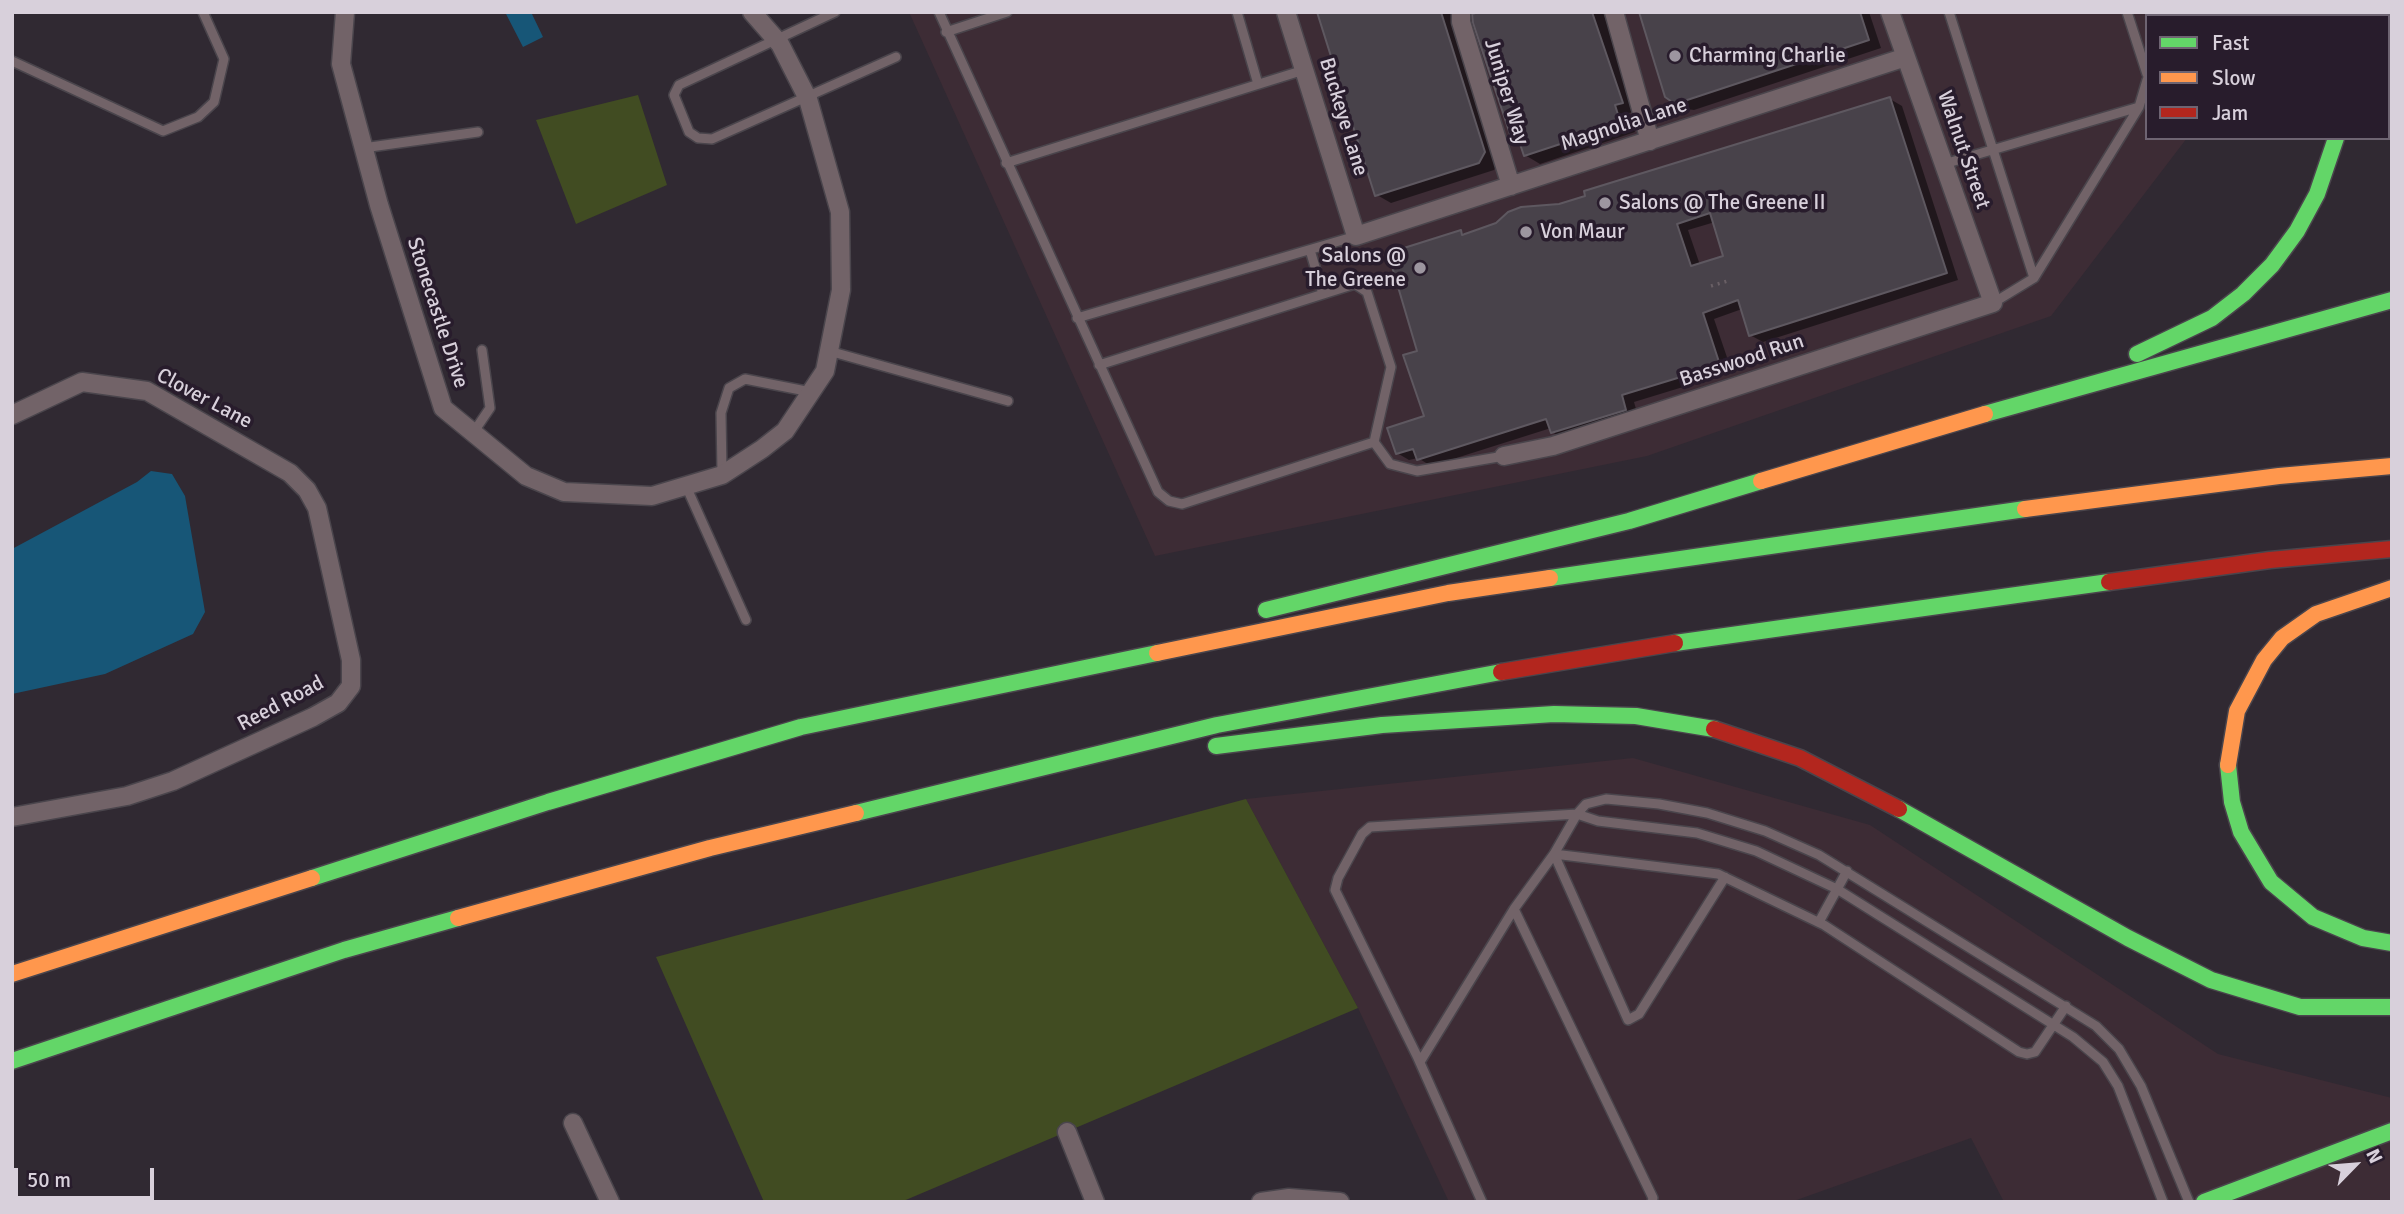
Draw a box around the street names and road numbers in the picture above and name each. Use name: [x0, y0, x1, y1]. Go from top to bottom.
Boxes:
street label: Juniper Way: [1478, 36, 1534, 148]
street label: Buckeye Lane: [1313, 55, 1373, 179]
street label: Walnut Street: [1931, 88, 1995, 212]
street label: Magnolia Lane: [1558, 93, 1690, 157]
street label: Stonecastle Drive: [401, 235, 473, 391]
street label: Basswood Run: [1677, 329, 1807, 393]
street label: Clover Lane: [152, 363, 256, 435]
street label: Reed Road: [234, 671, 328, 737]

